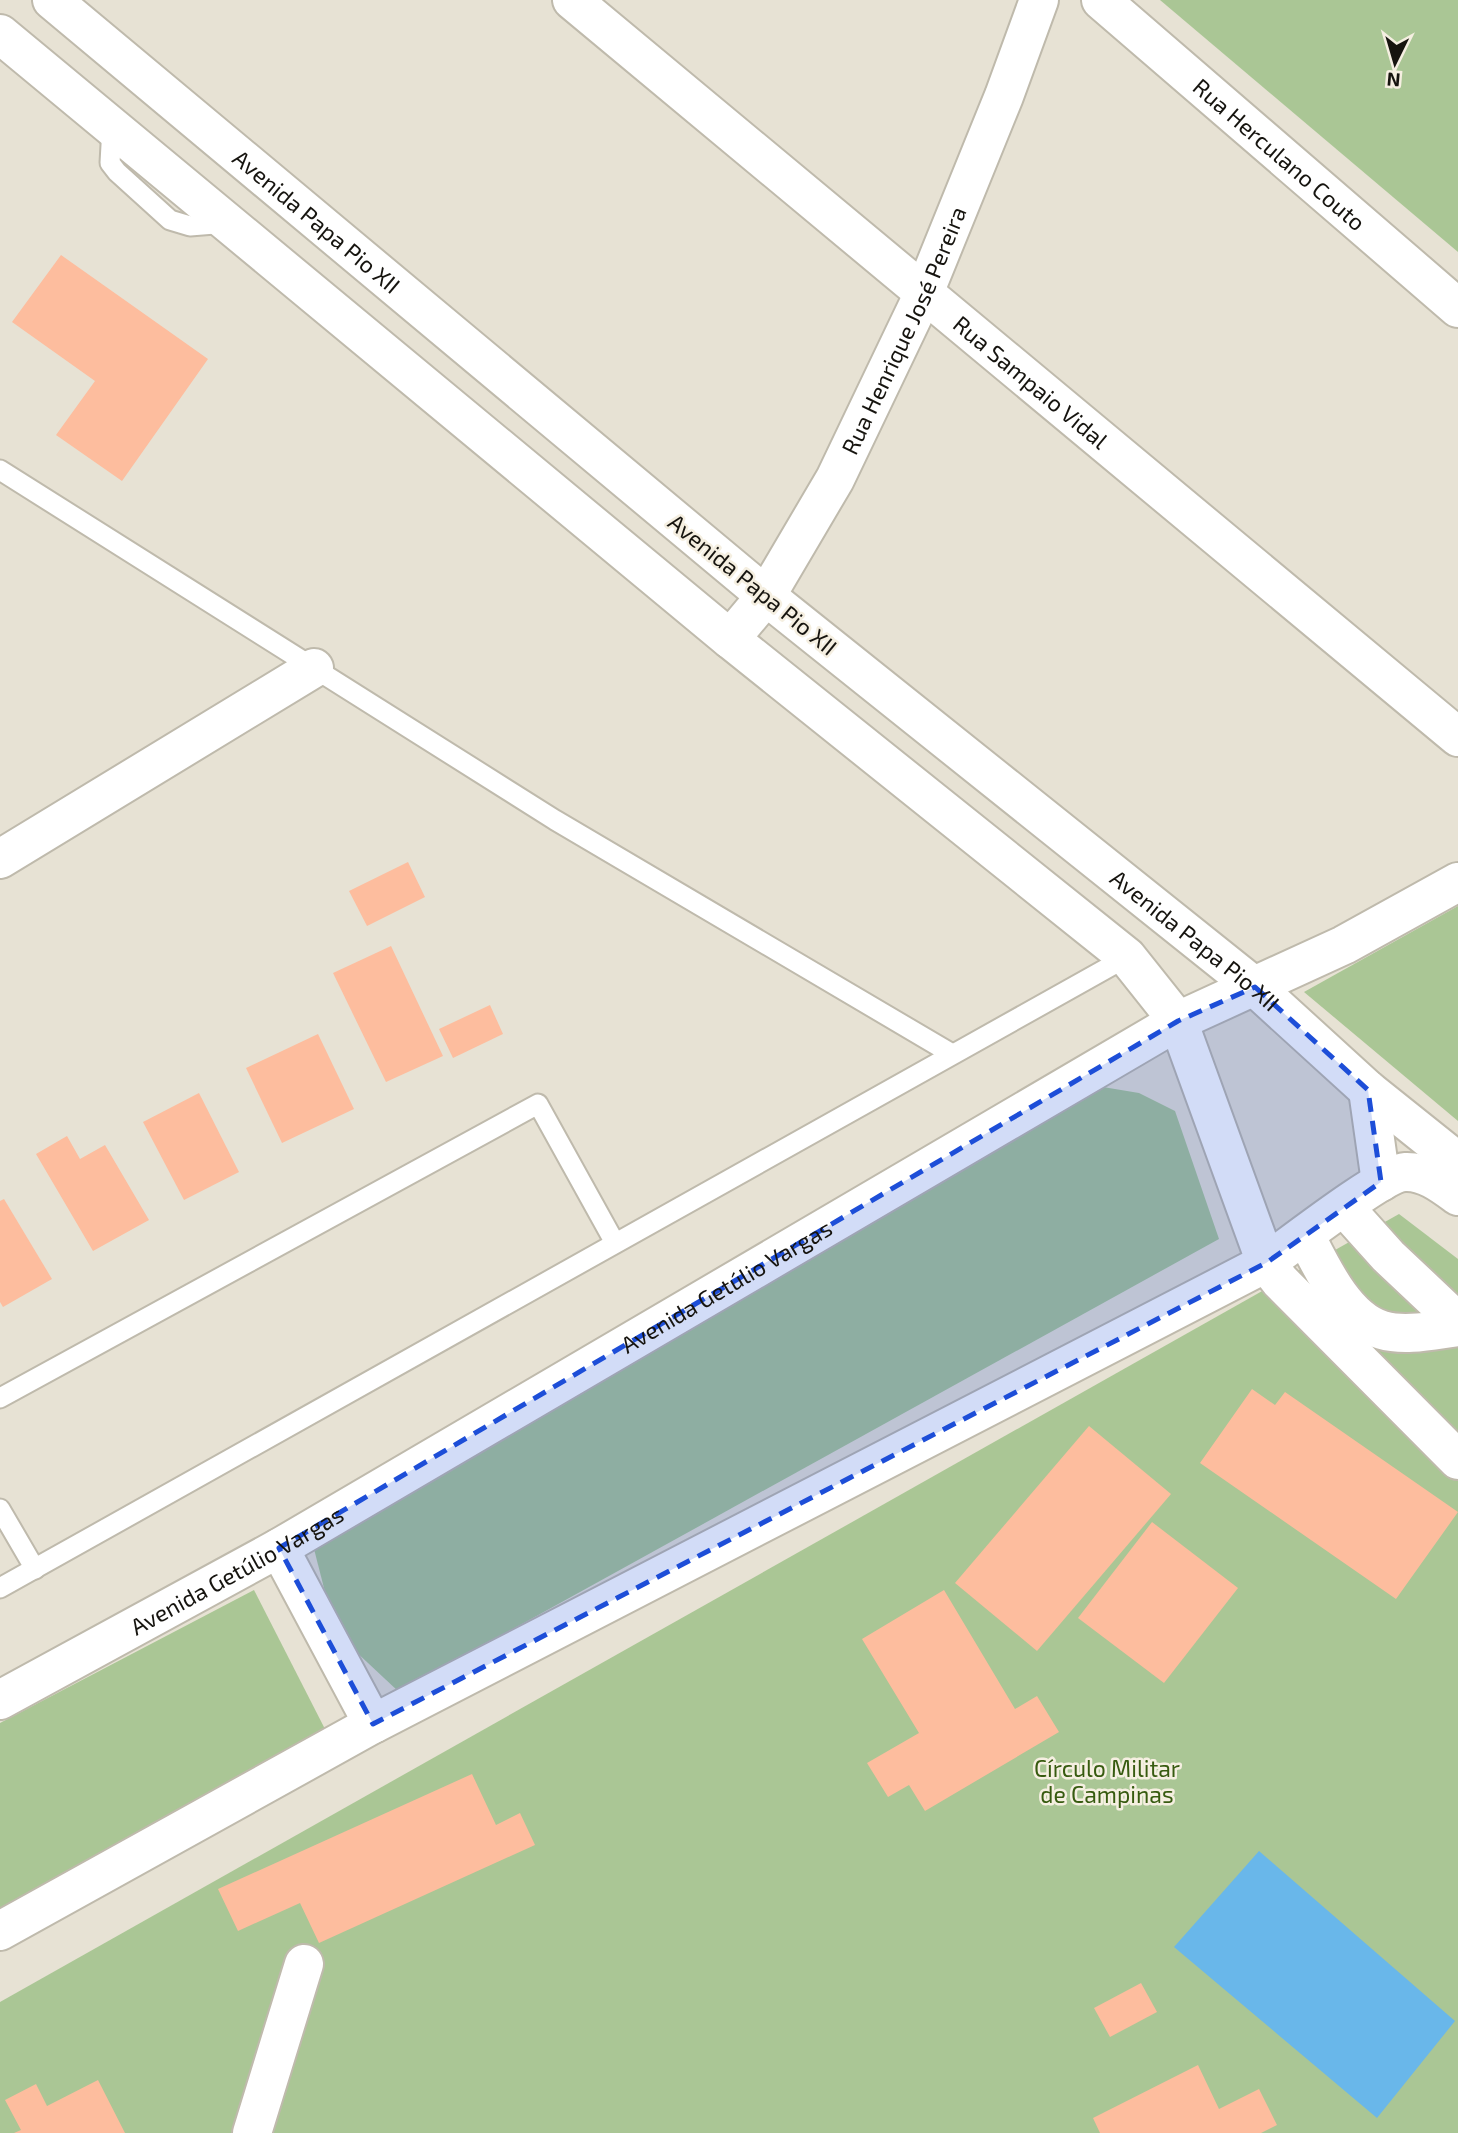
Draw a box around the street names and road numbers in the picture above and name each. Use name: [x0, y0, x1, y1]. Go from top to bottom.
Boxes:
street label: Rua Herculano Couto: [1188, 72, 1372, 236]
street label: Avenida Papa Pio XII: [228, 143, 406, 299]
street label: Rua Henrique José Pereira: [835, 202, 972, 459]
street label: Rua Sampaio Vidal: [948, 309, 1114, 454]
street label: Avenida Papa Pio XII: [663, 507, 843, 661]
street label: Avenida Papa Pio XII: [1105, 863, 1285, 1017]
street label: Avenida Getúlio Vargas: [616, 1213, 837, 1359]
street label: Avenida Getúlio Vargas: [125, 1499, 348, 1640]

